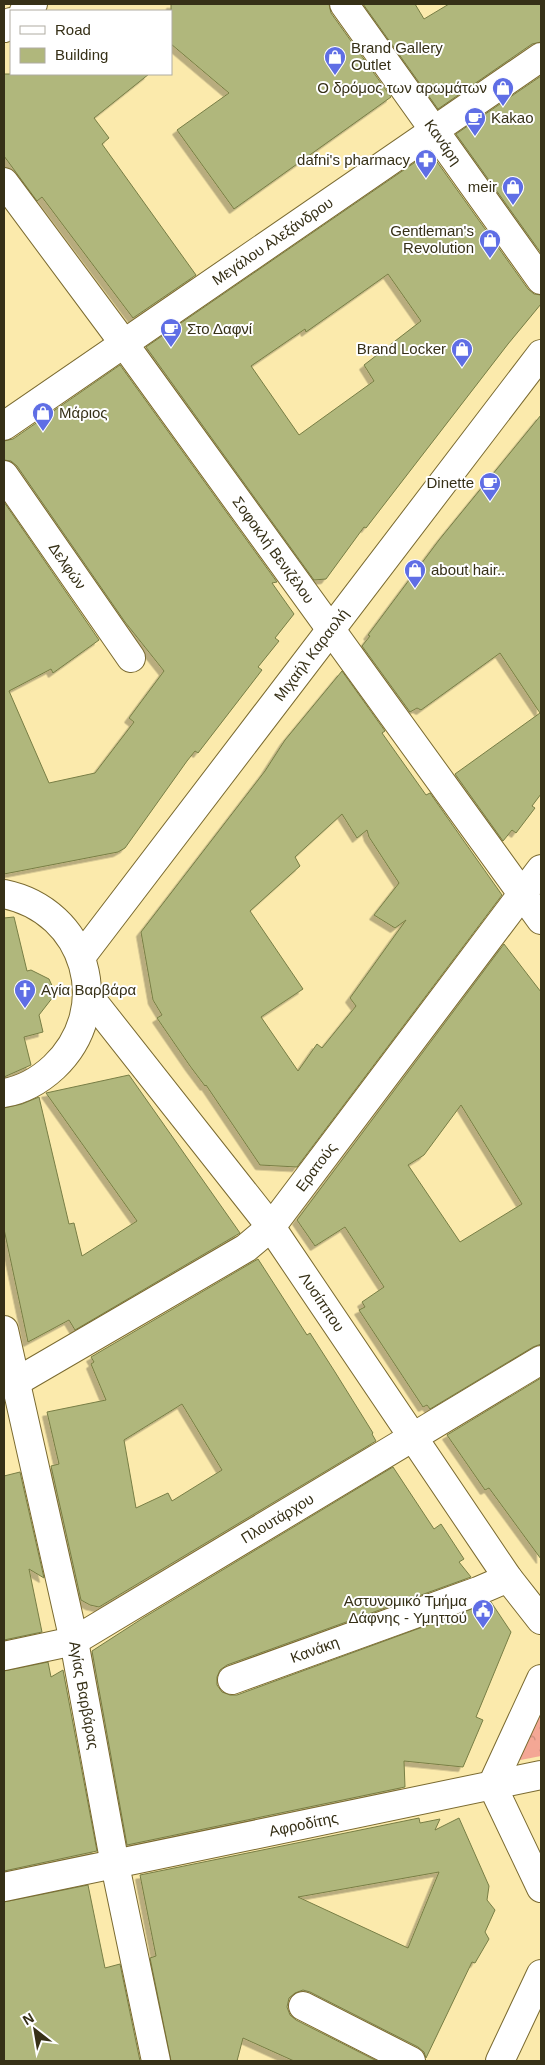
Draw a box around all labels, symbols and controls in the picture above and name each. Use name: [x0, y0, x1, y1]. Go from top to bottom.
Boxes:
legend: [10, 10, 172, 75]
text: Road: [55, 21, 91, 38]
place label: Brand Gallery Outlet: [351, 39, 443, 73]
shop icon: Brand Gallery Outlet: [323, 45, 347, 76]
text: Building: [55, 46, 108, 63]
shop icon: Ο δρόμος των αρωμάτων: [491, 76, 515, 107]
place label: Ο δρόμος των αρωμάτων: [317, 79, 487, 96]
cafe icon: Kakao: [463, 106, 487, 137]
place label: Kakao: [491, 109, 534, 126]
street label: Κανάρη: [421, 116, 465, 168]
pharmacy icon: dafni's pharmacy: [414, 148, 438, 179]
place label: dafni's pharmacy: [297, 151, 410, 168]
shop icon: meir: [501, 175, 525, 206]
place label: meir: [468, 178, 497, 195]
street label: Μεγάλου Αλεξάνδρου: [209, 194, 336, 288]
place label: Gentleman's Revolution: [390, 222, 474, 256]
shop icon: Gentleman's Revolution: [478, 228, 502, 259]
cafe icon: Στο Δαφνί: [159, 317, 183, 348]
place label: Στο Δαφνί: [187, 320, 253, 337]
shop icon: Brand Locker: [450, 337, 474, 368]
place label: Brand Locker: [357, 340, 446, 357]
shop icon: Μάριος: [31, 401, 55, 432]
place label: Μάριος: [59, 404, 108, 421]
cafe icon: Dinette: [478, 471, 502, 502]
place label: Dinette: [426, 474, 474, 491]
street label: Σοφοκλή Βενιζέλου: [229, 493, 318, 607]
street label: Δελφών: [46, 539, 90, 592]
shop icon: about hair..: [403, 558, 427, 589]
place label: about hair..: [431, 561, 505, 578]
street label: Μιχαήλ Καραολή: [270, 605, 352, 704]
church icon: Αγία Βαρβάρα: [13, 978, 37, 1009]
place label: Αγία Βαρβάρα: [41, 981, 136, 998]
street label: Ερατούς: [292, 1139, 340, 1194]
street label: Λυσίππου: [296, 1269, 348, 1335]
street label: Πλουτάρχου: [238, 1490, 317, 1546]
place label: Αστυνομικό Τμήμα Δάφνης - Υμηττού: [344, 1592, 467, 1626]
public building icon: Αστυνομικό Τμήμα Δάφνης - Υμηττού: [471, 1598, 495, 1629]
street label: Κανάκη: [288, 1633, 341, 1666]
street label: Αγίας Βαρβάρας: [66, 1640, 103, 1751]
street label: Αφροδίτης: [268, 1809, 339, 1839]
north arrow: [10, 2005, 60, 2055]
text: N: [20, 2009, 37, 2028]

